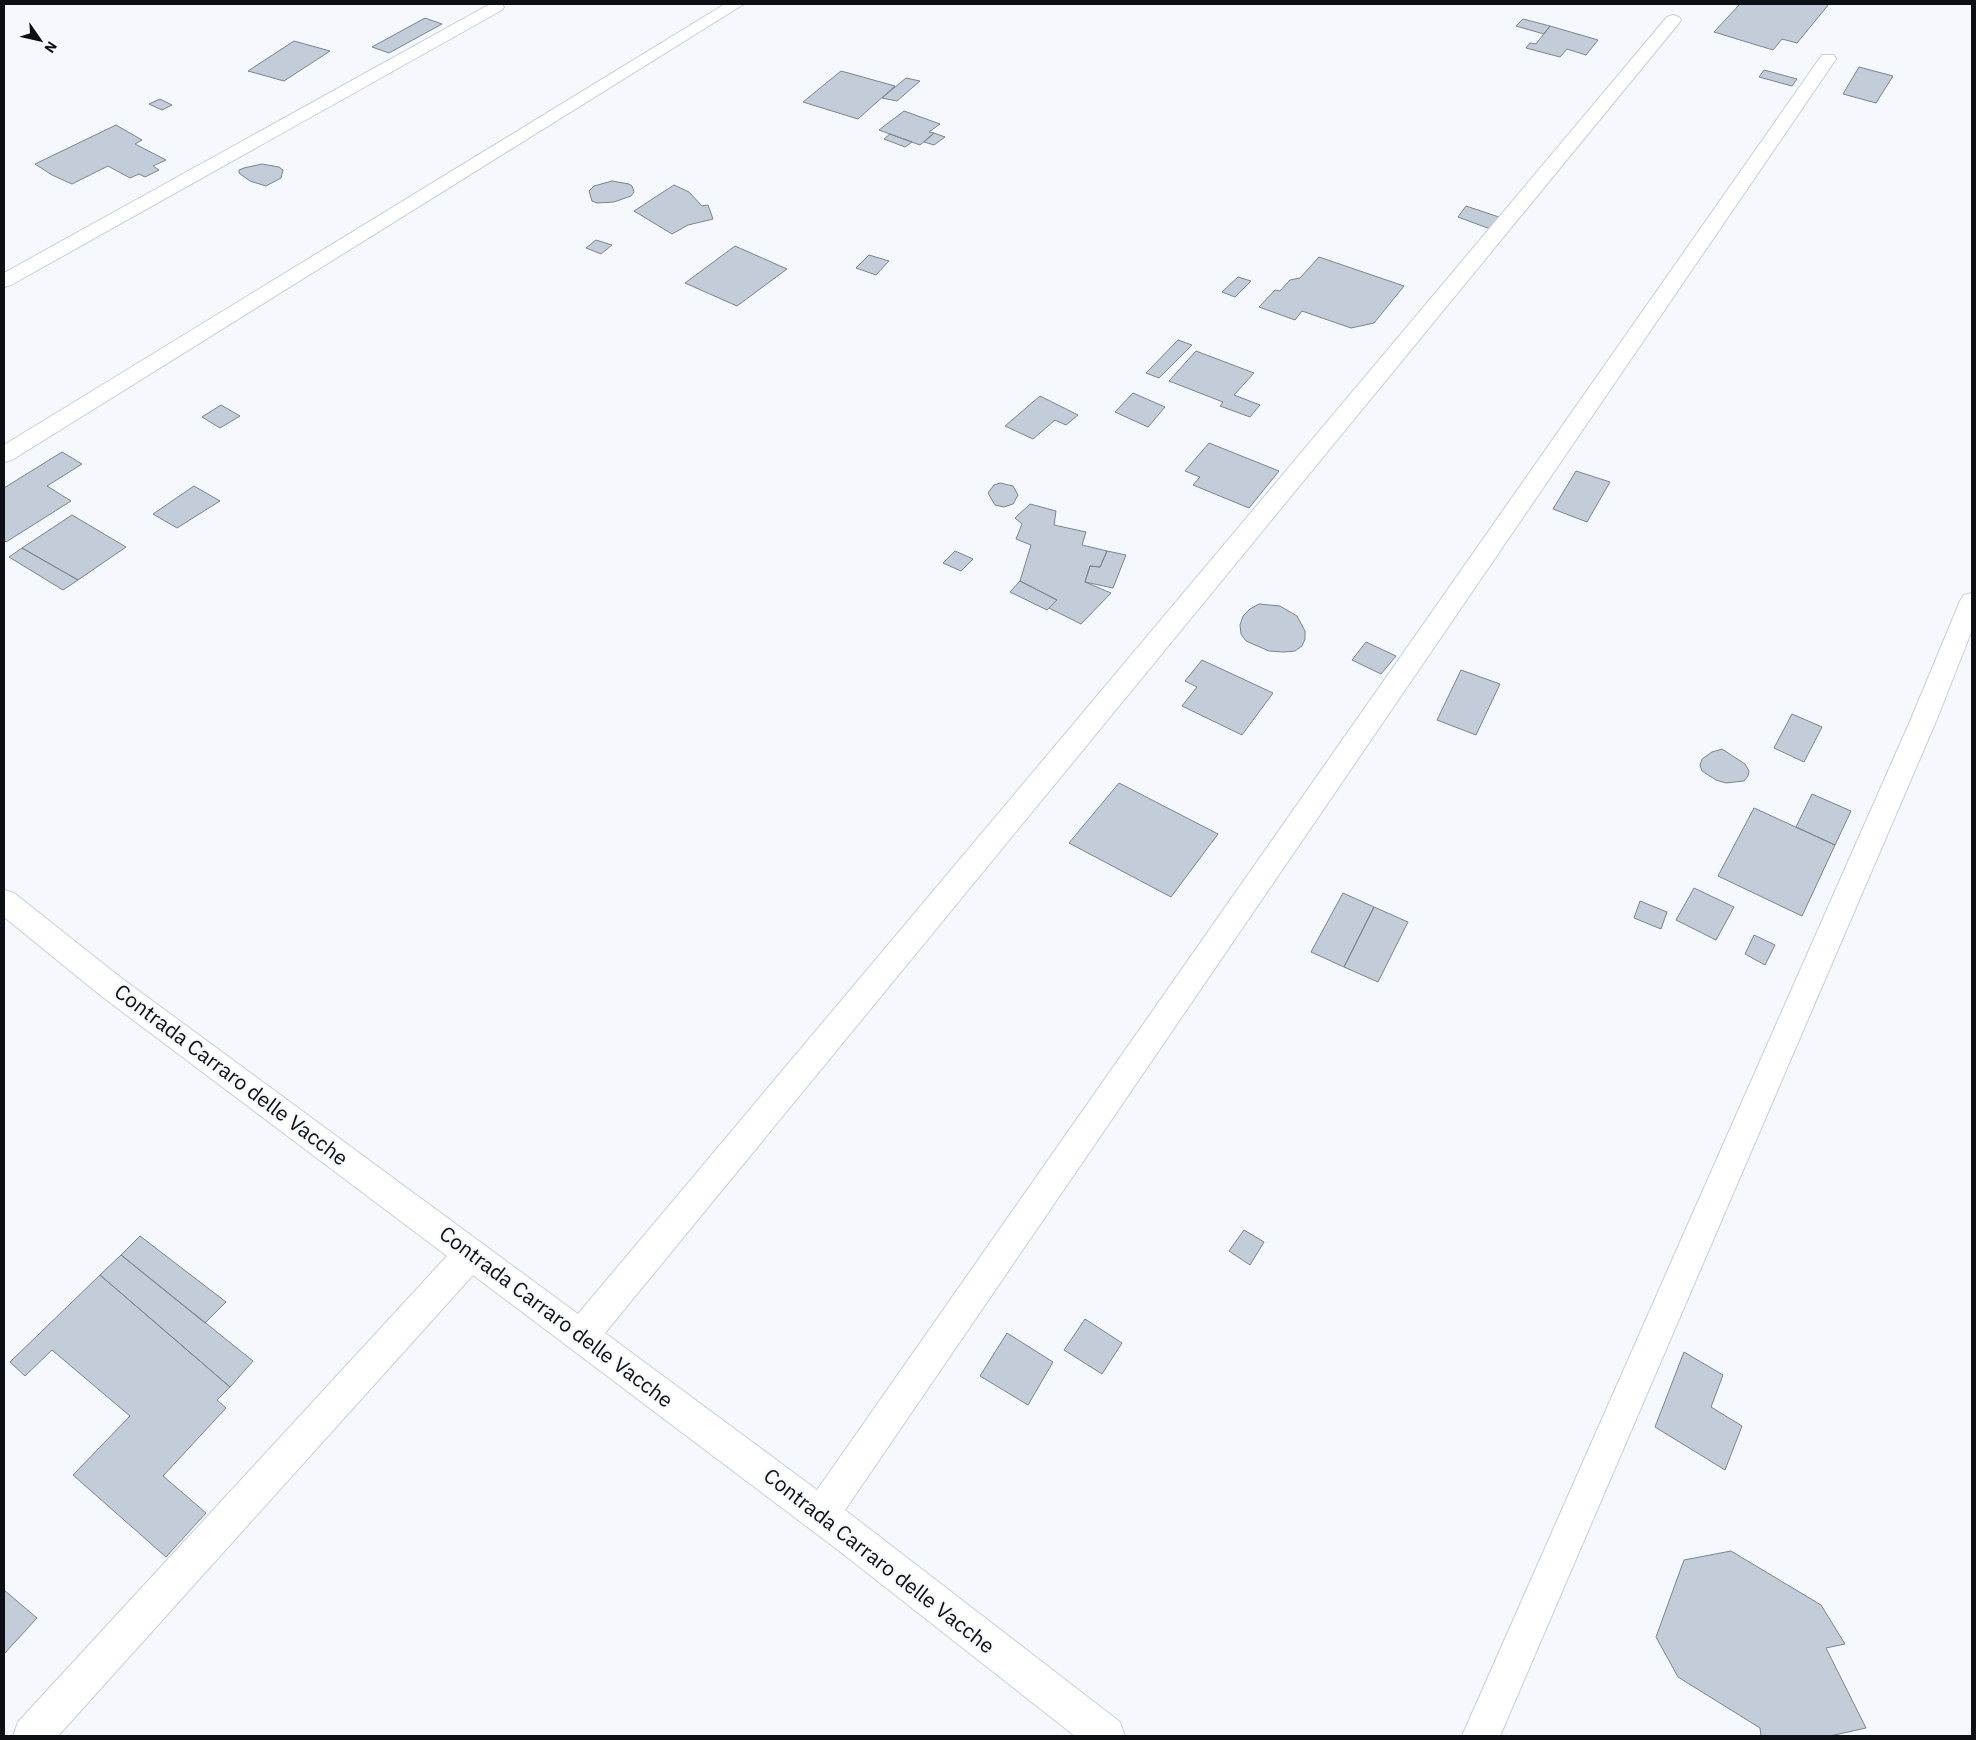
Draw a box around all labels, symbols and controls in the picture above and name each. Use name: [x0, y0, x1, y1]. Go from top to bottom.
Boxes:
north arrow: [15, 15, 65, 65]
text: N: [40, 38, 61, 57]
street label: Contrada Carraro delle Vacche: [109, 977, 354, 1171]
street label: Contrada Carraro delle Vacche: [434, 1219, 679, 1413]
street label: Contrada Carraro delle Vacche: [758, 1461, 1001, 1659]

